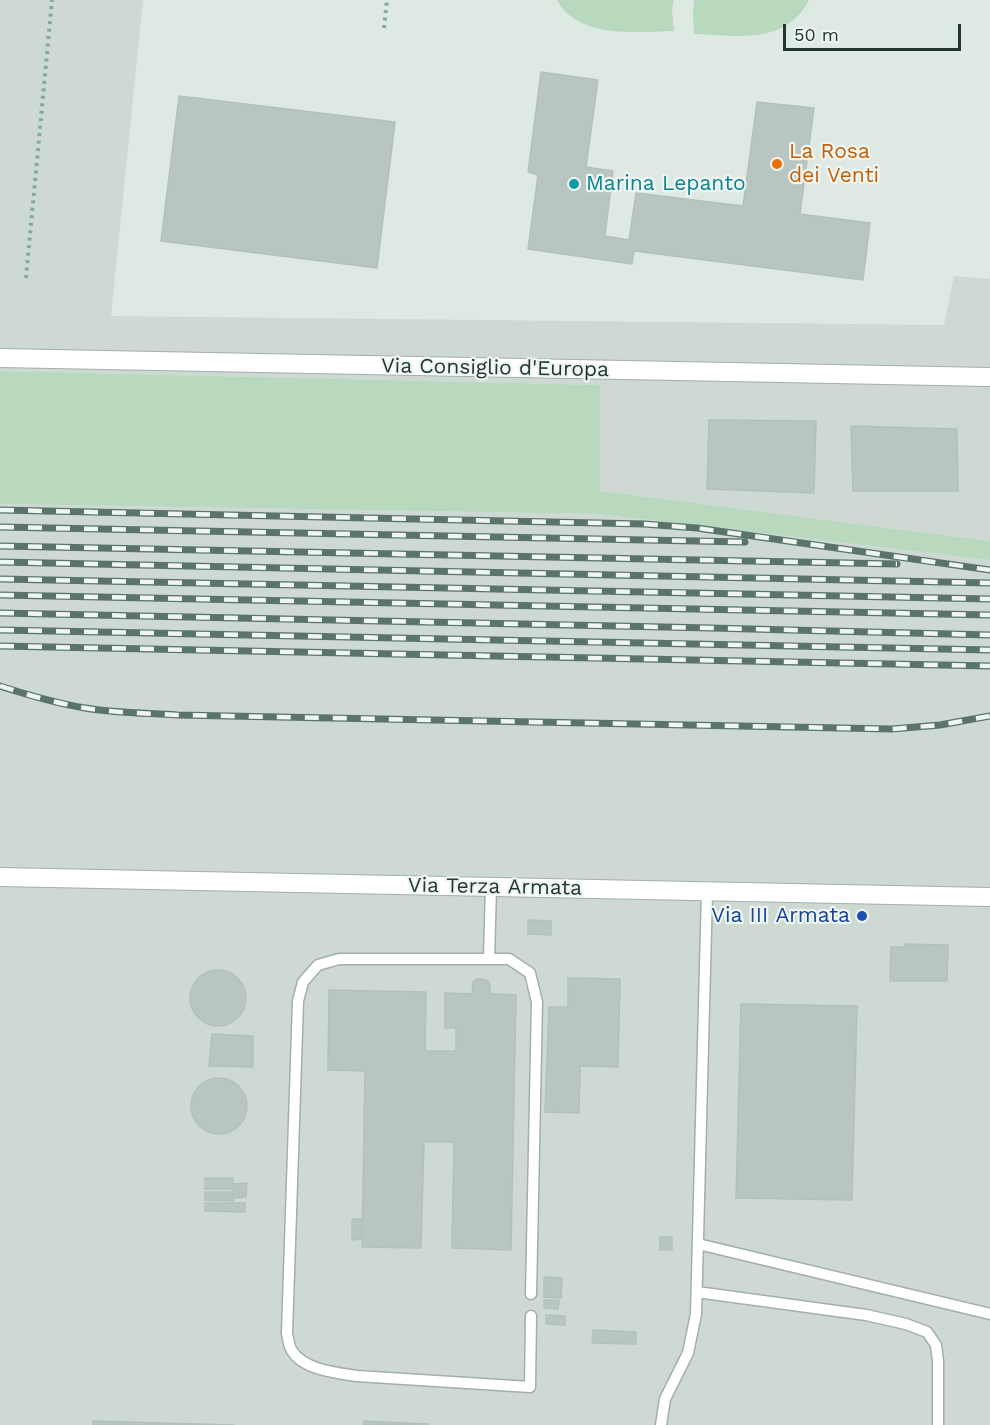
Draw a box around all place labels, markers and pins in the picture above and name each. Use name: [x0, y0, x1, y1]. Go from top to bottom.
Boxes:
place label: La Rosa dei Venti: [789, 139, 879, 189]
marker: La Rosa dei Venti: [770, 157, 784, 171]
place label: Marina Lepanto: [586, 171, 746, 197]
marker: Marina Lepanto: [567, 177, 581, 191]
place label: Via III Armata: [711, 903, 850, 929]
marker: Via III Armata: [855, 909, 869, 923]

